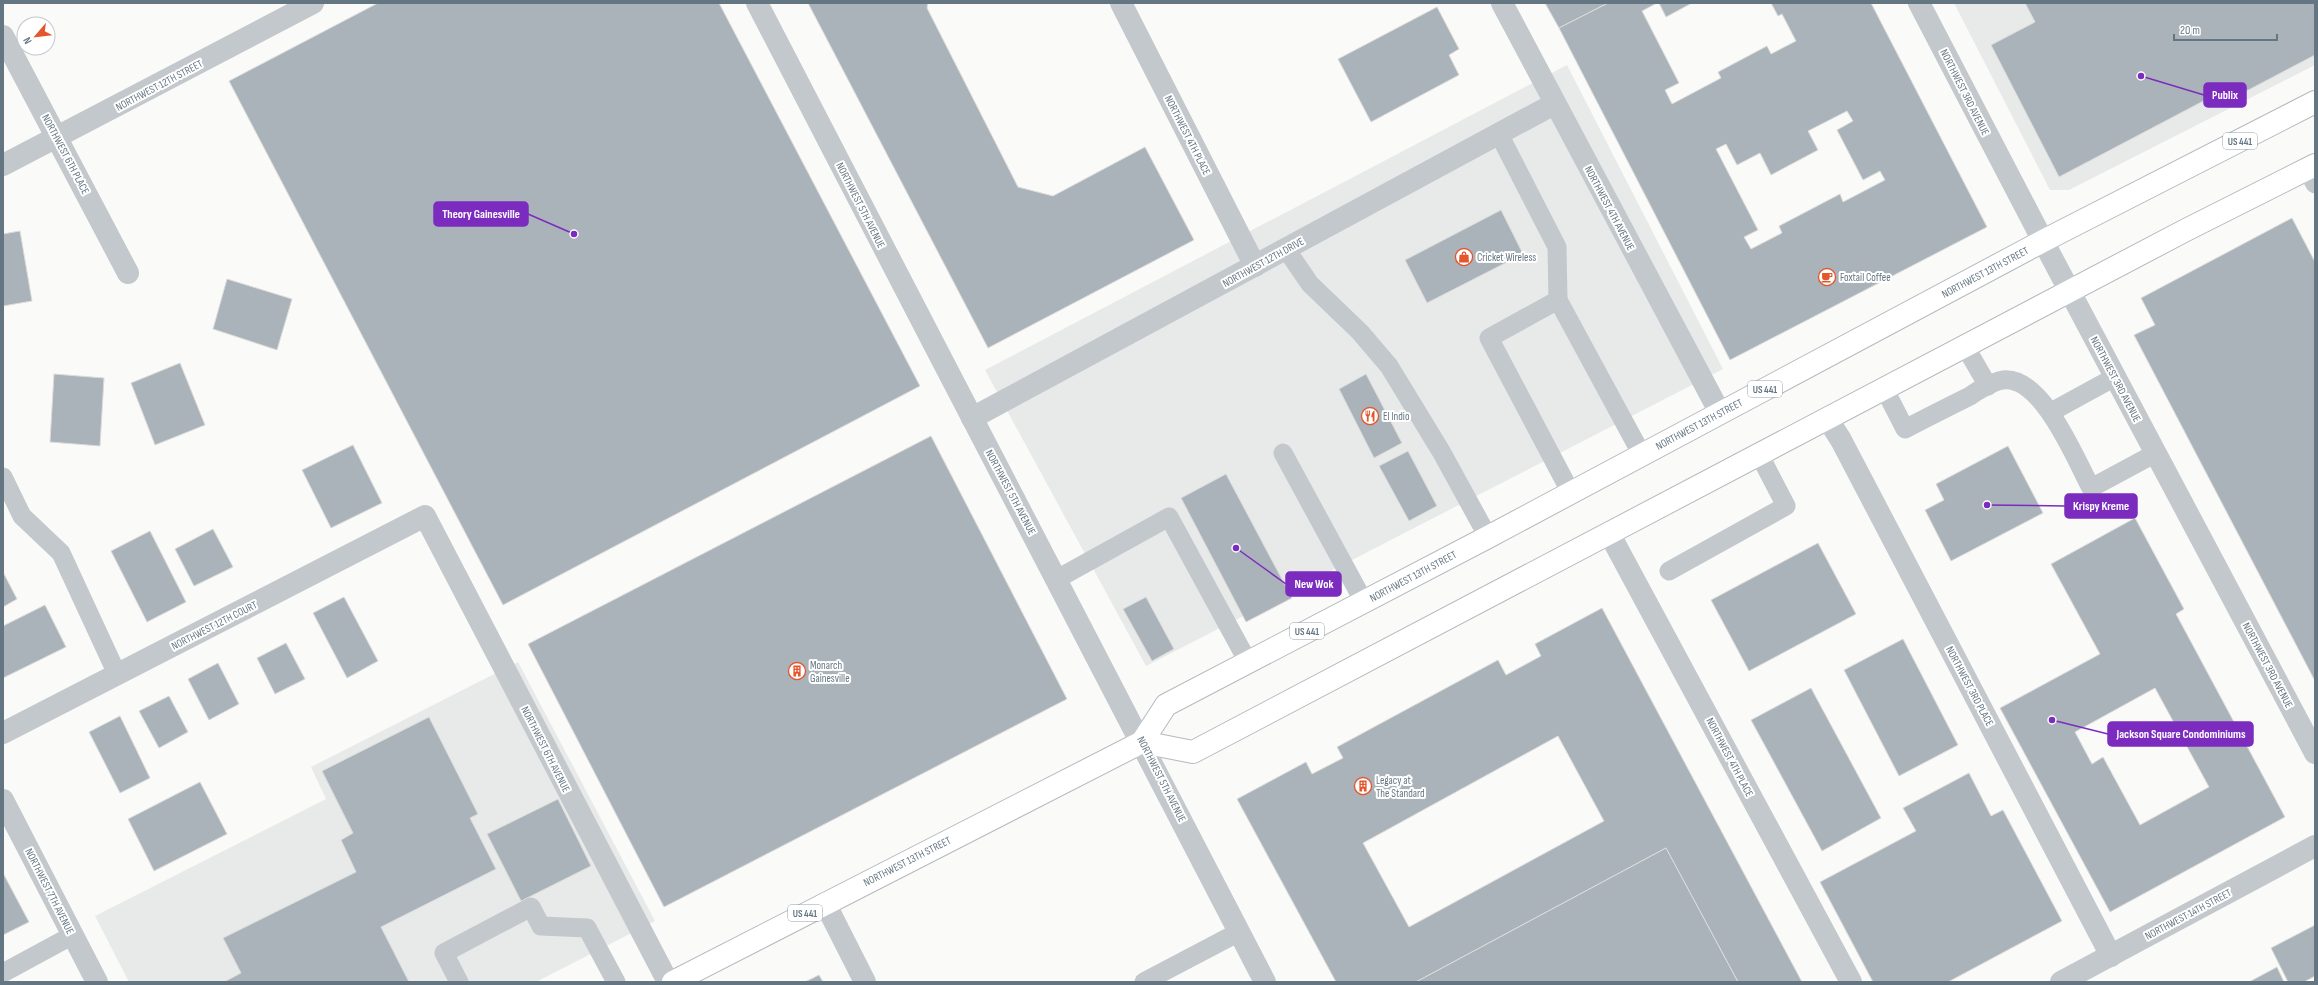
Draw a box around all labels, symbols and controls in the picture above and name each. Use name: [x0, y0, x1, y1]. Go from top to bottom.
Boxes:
north arrow: [16, 16, 56, 56]
scale bar: [2174, 16, 2277, 42]
text: 20 m: [2180, 23, 2200, 38]
text: N: [20, 35, 35, 46]
street label: NORTHWEST 3RD AVENUE: [1937, 47, 1992, 137]
street label: NORTHWEST 12TH STREET: [114, 57, 205, 114]
callout: Publix: [2204, 83, 2246, 107]
text: Publix: [2212, 88, 2238, 103]
street label: NORTHWEST 4TH PLACE: [1162, 93, 1213, 177]
street label: NORTHWEST 6TH PLACE: [39, 112, 92, 196]
road number: US 441: [2223, 133, 2257, 149]
street label: NORTHWEST 5TH AVENUE: [833, 160, 888, 250]
street label: NORTHWEST 4TH AVENUE: [1582, 164, 1637, 253]
callout: Theory Gainesville: [434, 202, 528, 226]
text: Theory Gainesville: [442, 207, 520, 222]
street label: NORTHWEST 12TH DRIVE: [1220, 235, 1306, 290]
street label: NORTHWEST 13TH STREET: [1940, 244, 2031, 301]
shop icon: Cricket Wireless: [1454, 247, 1474, 267]
place label: Cricket Wireless: [1477, 251, 1536, 264]
cafe icon: Foxtail Coffee: [1817, 267, 1837, 287]
place label: Foxtail Coffee: [1840, 271, 1891, 284]
street label: NORTHWEST 3RD AVENUE: [2088, 334, 2144, 424]
road number: US 441: [1748, 381, 1782, 397]
street label: NORTHWEST 13TH STREET: [1654, 396, 1745, 453]
restaurant icon: El Indio: [1360, 406, 1380, 426]
place label: El Indio: [1383, 410, 1410, 423]
street label: NORTHWEST 5TH AVENUE: [983, 448, 1038, 537]
callout: Krispy Kreme: [2065, 494, 2137, 518]
text: Krispy Kreme: [2073, 499, 2129, 514]
street label: NORTHWEST 13TH STREET: [1368, 548, 1459, 605]
callout: New Wok: [1286, 572, 1341, 596]
text: New Wok: [1294, 577, 1334, 592]
street label: NORTHWEST 12TH COURT: [169, 598, 260, 653]
street label: NORTHWEST 3RD AVENUE: [2240, 620, 2296, 710]
road number: US 441: [1290, 623, 1324, 639]
street label: NORTHWEST 3RD PLACE: [1943, 644, 1996, 728]
place label: Monarch Gainesville: [810, 659, 850, 685]
building icon: Monarch Gainesville: [787, 661, 807, 681]
street label: NORTHWEST 6TH AVENUE: [518, 704, 573, 794]
street label: NORTHWEST 4TH PLACE: [1703, 715, 1756, 799]
callout: Jackson Square Condominiums: [2108, 722, 2253, 746]
text: Jackson Square Condominiums: [2115, 727, 2246, 742]
street label: NORTHWEST 5TH AVENUE: [1134, 734, 1189, 824]
place label: Legacy at The Standard: [1376, 774, 1425, 800]
building icon: Legacy at The Standard: [1353, 776, 1373, 796]
street label: NORTHWEST 13TH STREET: [861, 834, 954, 889]
street label: NORTHWEST 7TH AVENUE: [22, 846, 77, 936]
street label: NORTHWEST 14TH STREET: [2143, 886, 2234, 943]
road number: US 441: [788, 905, 822, 921]

